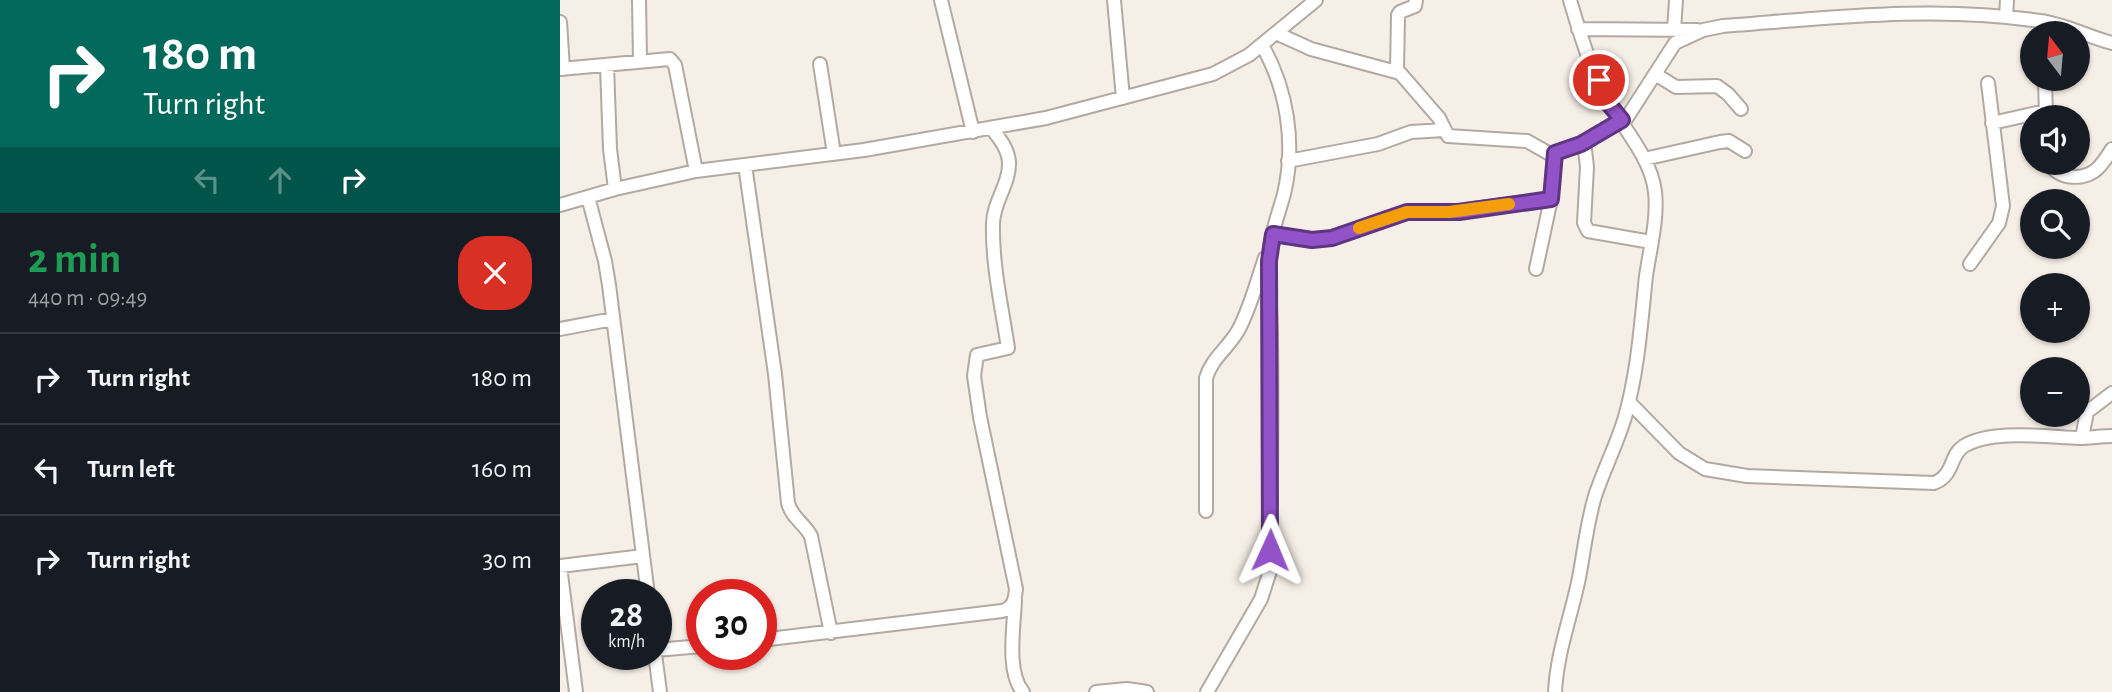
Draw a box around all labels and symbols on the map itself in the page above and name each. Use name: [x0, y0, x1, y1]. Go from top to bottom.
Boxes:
north arrow: [2020, 21, 2090, 91]
pin: [1569, 50, 1629, 110]
position arrow: [1233, 513, 1307, 587]
speed limit sign: 30: [686, 579, 777, 670]

